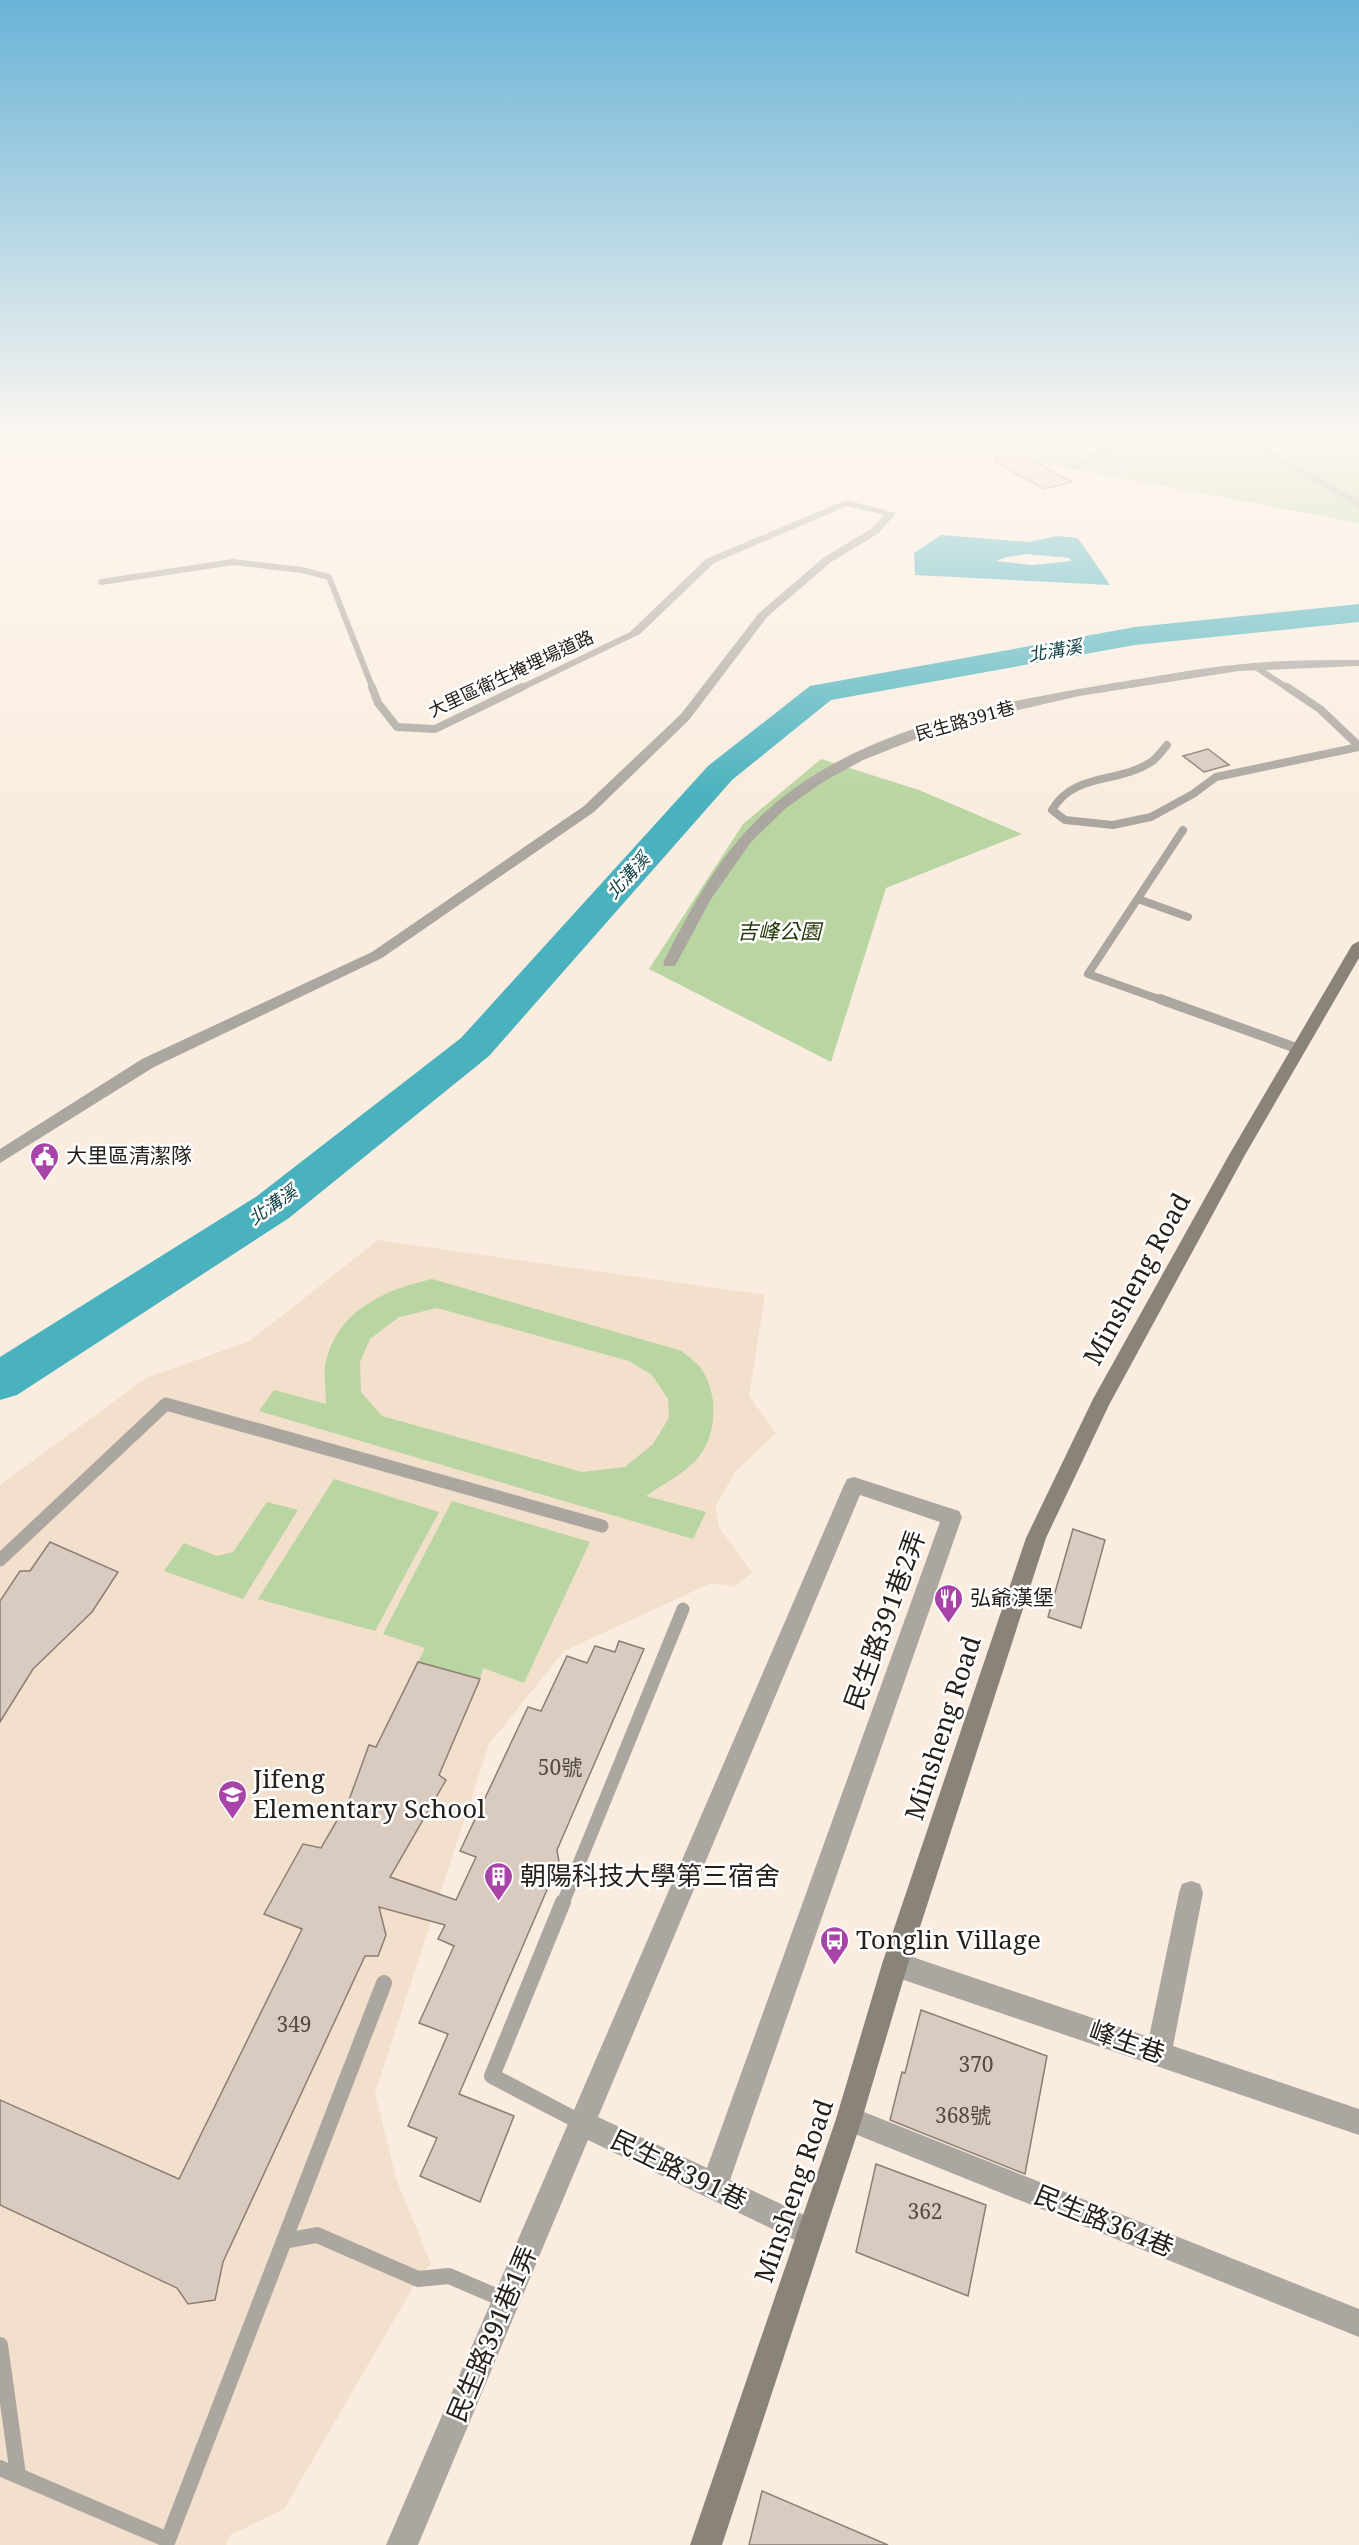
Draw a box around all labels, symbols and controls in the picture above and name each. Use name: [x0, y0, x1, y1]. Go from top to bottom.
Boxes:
street label: 大里區衛生掩埋場道路: [424, 624, 597, 722]
water label: 北溝溪: [1026, 633, 1086, 667]
street label: 民生路391巷: [912, 694, 1017, 746]
water label: 北溝溪: [600, 845, 656, 903]
park label: 吉峰公園: [737, 917, 824, 945]
public building icon: 大里區清潔隊: [29, 1140, 61, 1182]
place label: 大里區清潔隊: [66, 1141, 192, 1169]
water label: 北溝溪: [243, 1177, 304, 1229]
street label: Minsheng Road: [1074, 1186, 1198, 1371]
street label: 民生路391巷2弄: [835, 1525, 933, 1714]
restaurant icon: 弘爺漢堡: [933, 1582, 965, 1624]
place label: 弘爺漢堡: [970, 1583, 1054, 1611]
street label: Minsheng Road: [895, 1631, 989, 1824]
house number: 50號: [538, 1753, 582, 1781]
place label: Jifeng Elementary School: [252, 1760, 485, 1826]
school or university icon: Jifeng Elementary School: [216, 1778, 248, 1820]
place label: 朝陽科技大學第三宿舍: [520, 1857, 780, 1893]
building icon: 朝陽科技大學第三宿舍: [483, 1860, 515, 1902]
place label: Tonglin Village: [856, 1921, 1041, 1957]
bus stop icon: Tonglin Village: [819, 1924, 851, 1966]
house number: 349: [276, 2010, 312, 2038]
street label: 峰生巷: [1085, 2011, 1170, 2071]
house number: 370: [958, 2050, 994, 2078]
street label: Minsheng Road: [745, 2094, 841, 2287]
house number: 368號: [935, 2101, 991, 2129]
street label: 民生路391巷: [605, 2121, 754, 2218]
street label: 民生路364巷: [1029, 2176, 1180, 2264]
house number: 362: [907, 2197, 943, 2225]
street label: 民生路391巷1弄: [438, 2240, 544, 2427]

